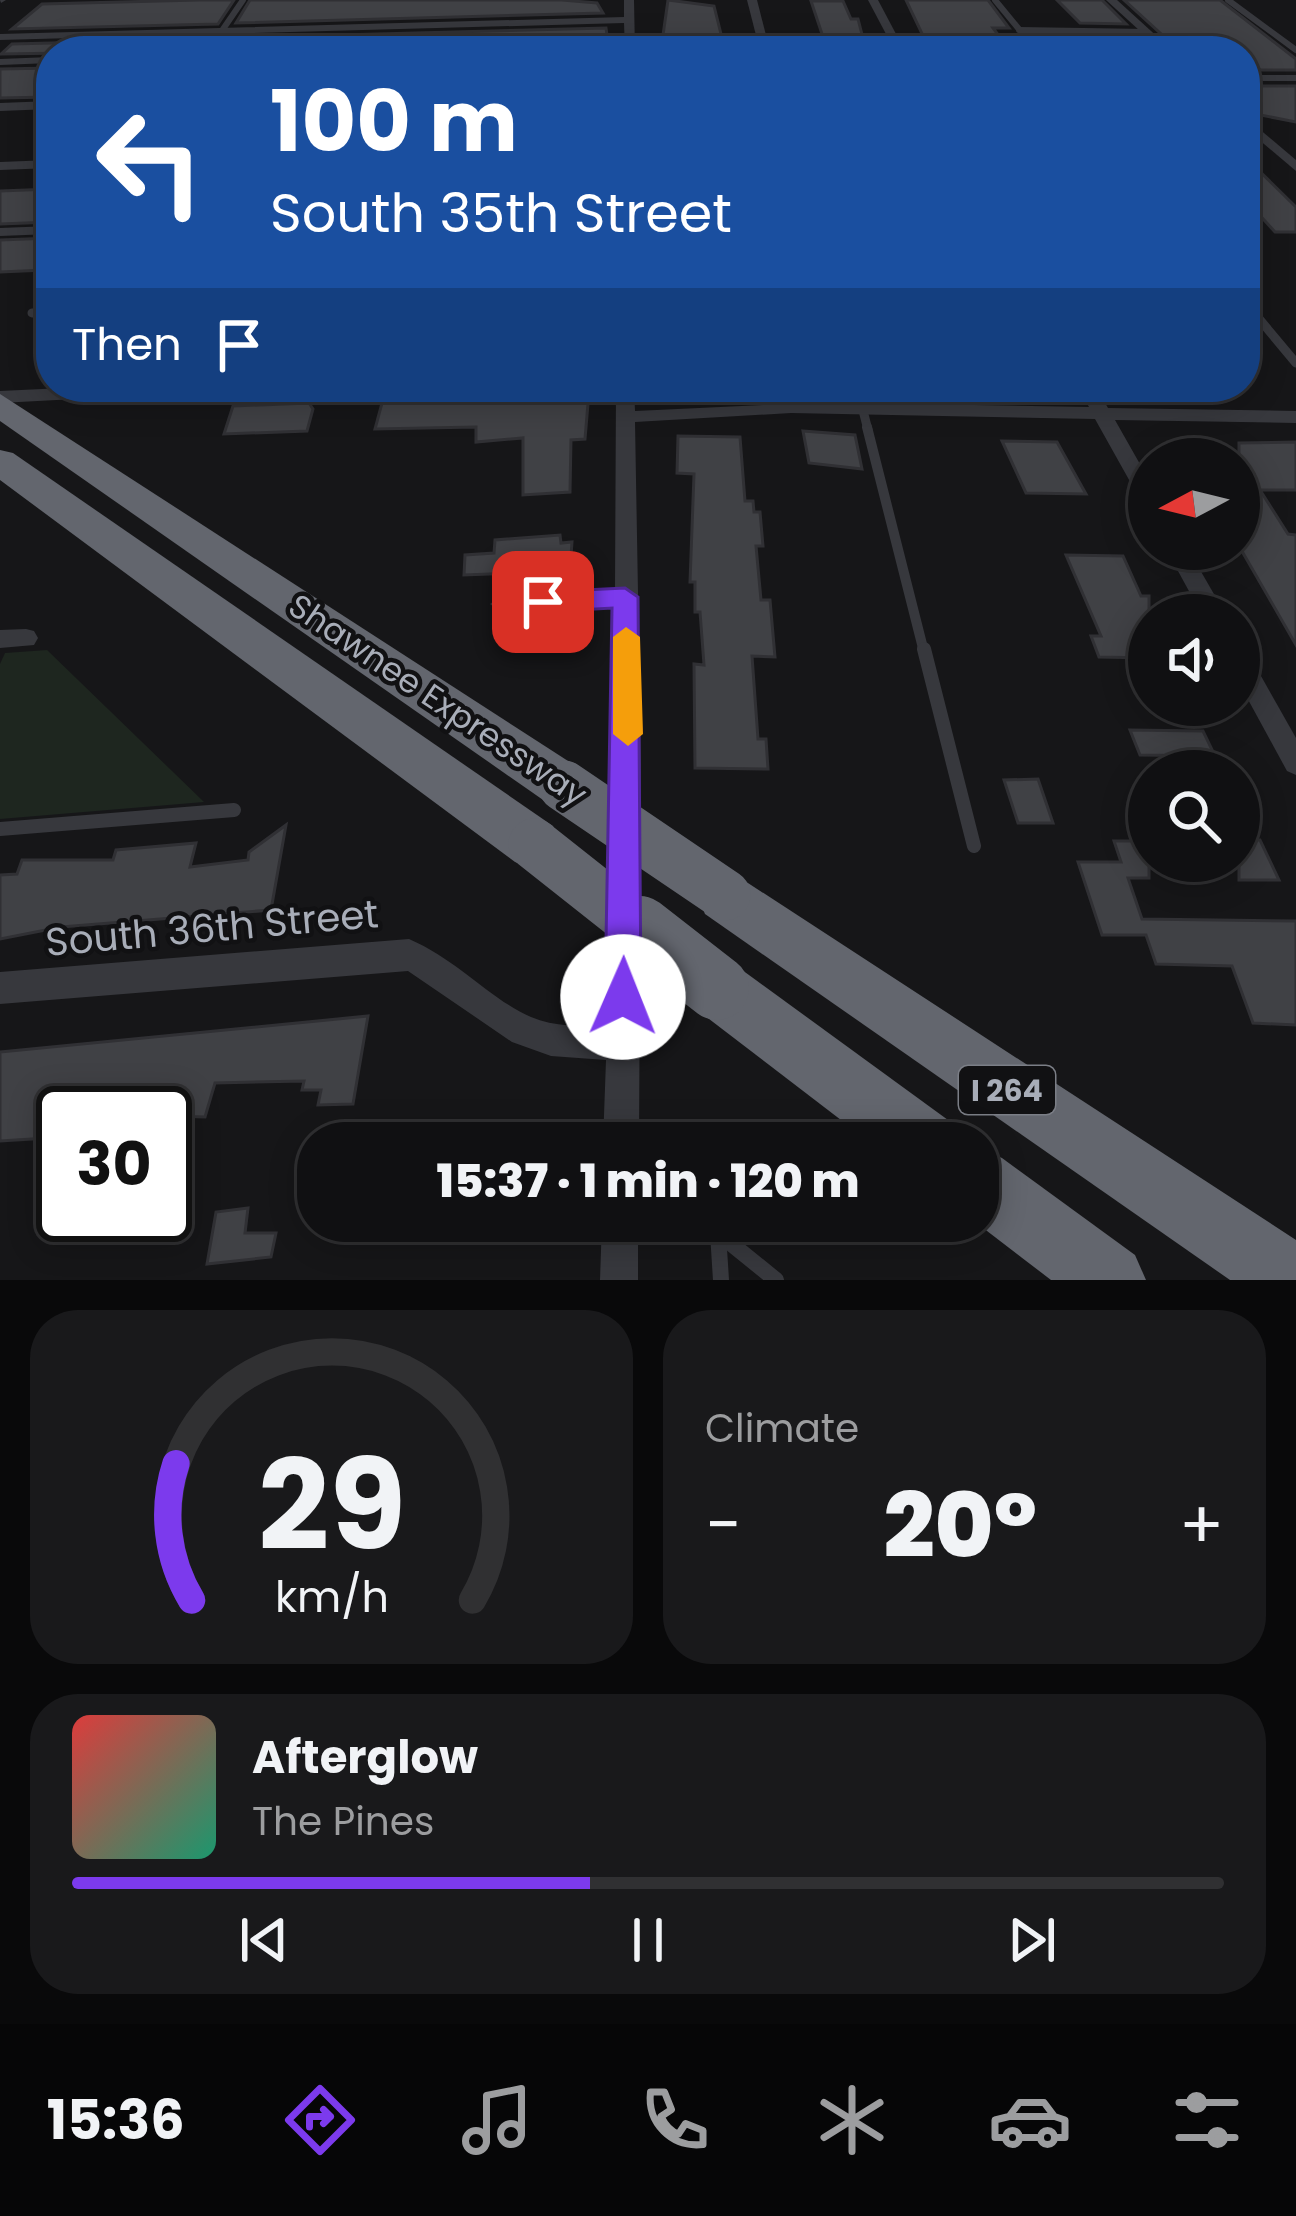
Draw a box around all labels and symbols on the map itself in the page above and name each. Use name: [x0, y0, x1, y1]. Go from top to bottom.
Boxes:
north arrow: [1128, 438, 1260, 570]
pin: [492, 551, 594, 653]
street label: Shawnee Expressway: [279, 582, 597, 818]
street label: South 36th Street: [43, 886, 381, 970]
position arrow: [560, 934, 686, 1060]
road number: I 264: [959, 1066, 1055, 1114]
speed limit sign: 30: [36, 1086, 192, 1242]

